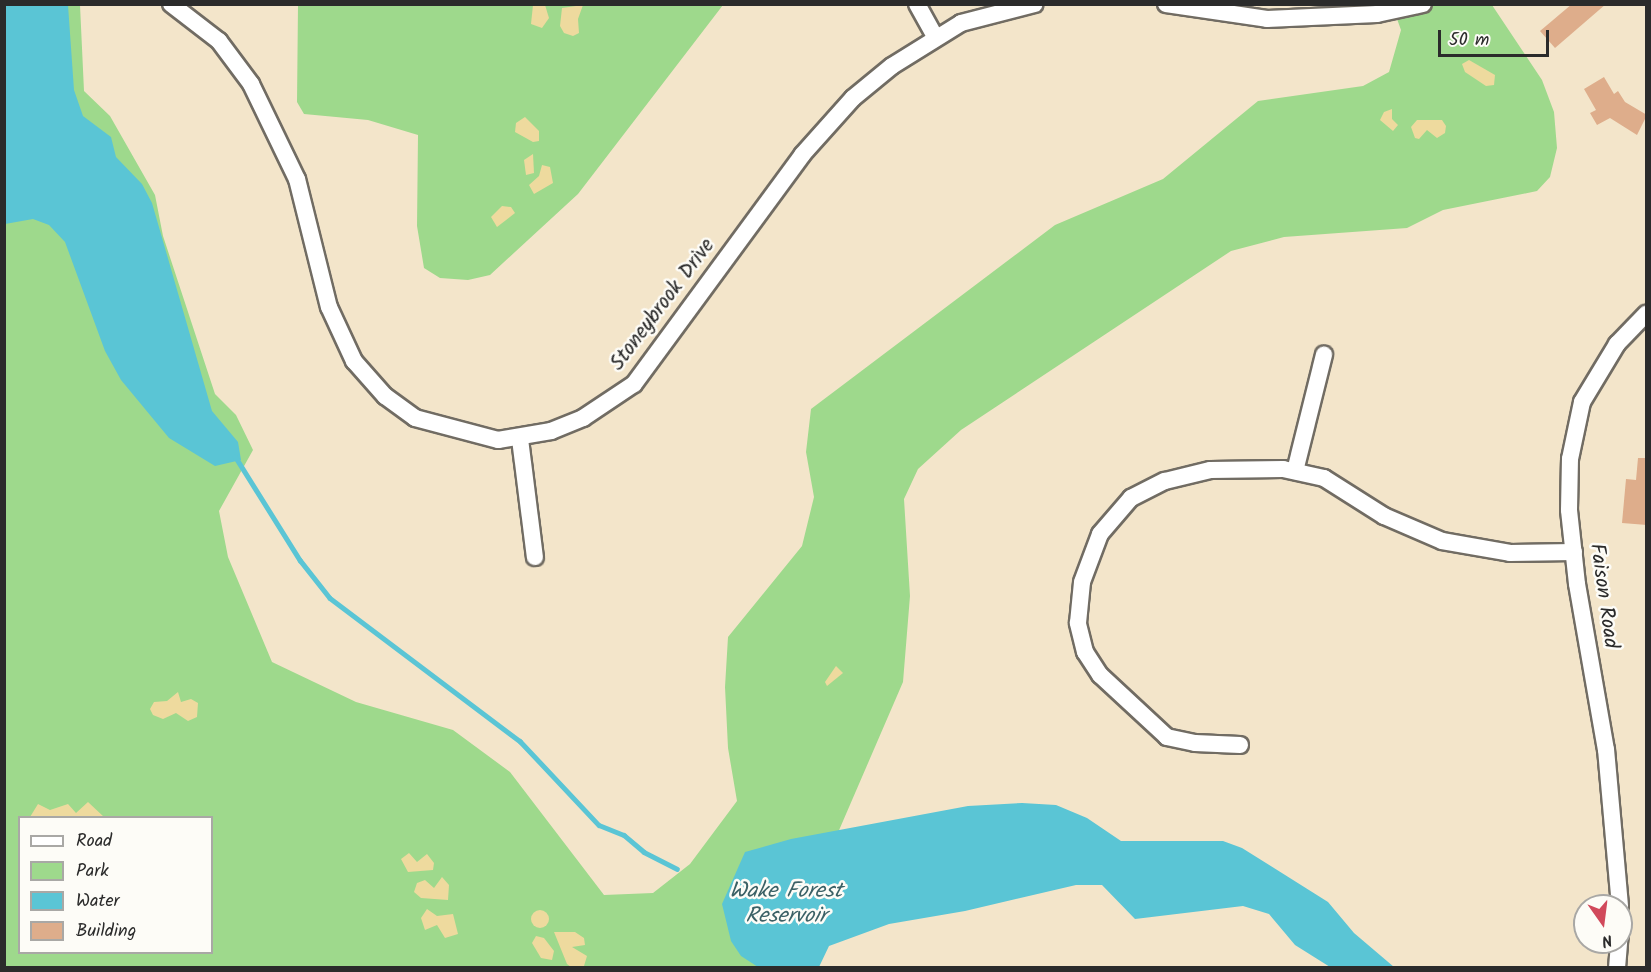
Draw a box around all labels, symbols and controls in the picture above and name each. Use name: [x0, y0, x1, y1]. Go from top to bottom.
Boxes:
scale bar: [1441, 18, 1552, 56]
text: 50 m: [1449, 26, 1489, 55]
street label: Stoneybrook Drive: [605, 234, 721, 376]
street label: Faison Road: [1583, 542, 1623, 650]
legend: [18, 816, 213, 954]
text: Road: [76, 827, 112, 856]
text: Park: [76, 857, 109, 886]
water label: Wake Forest Reservoir: [729, 878, 843, 930]
text: Water: [76, 887, 120, 916]
north arrow: [1573, 894, 1633, 954]
text: Building: [76, 917, 136, 946]
text: N: [1599, 927, 1615, 953]

